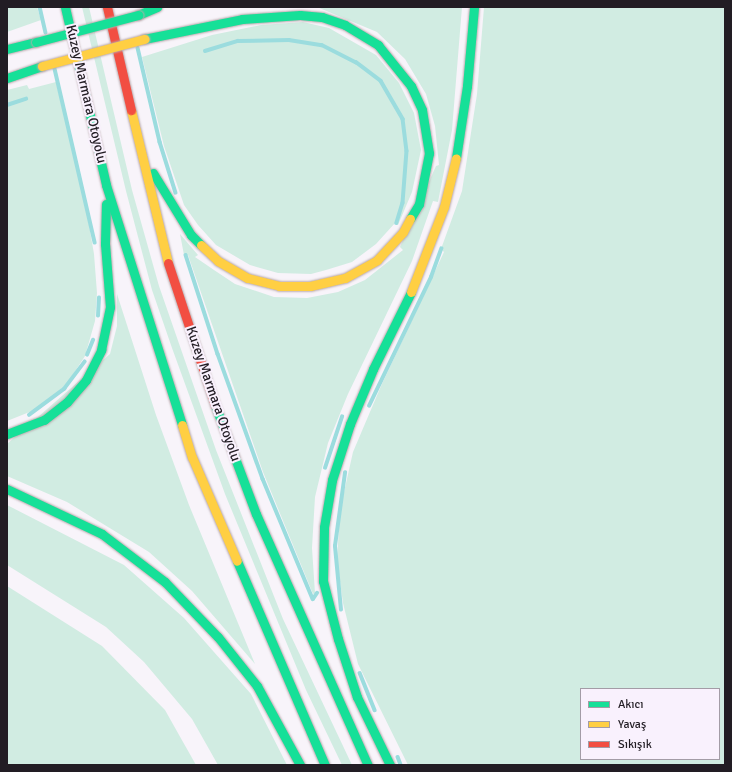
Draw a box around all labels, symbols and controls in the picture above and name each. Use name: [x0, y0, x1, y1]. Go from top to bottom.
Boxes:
street label: Kuzey Marmara Otoyolu: [62, 23, 110, 165]
street label: Kuzey Marmara Otoyolu: [182, 324, 244, 464]
legend: [580, 688, 720, 760]
text: Akıcı: [618, 697, 644, 712]
text: Yavaş: [618, 717, 646, 732]
text: Sıkışık: [618, 737, 652, 752]

